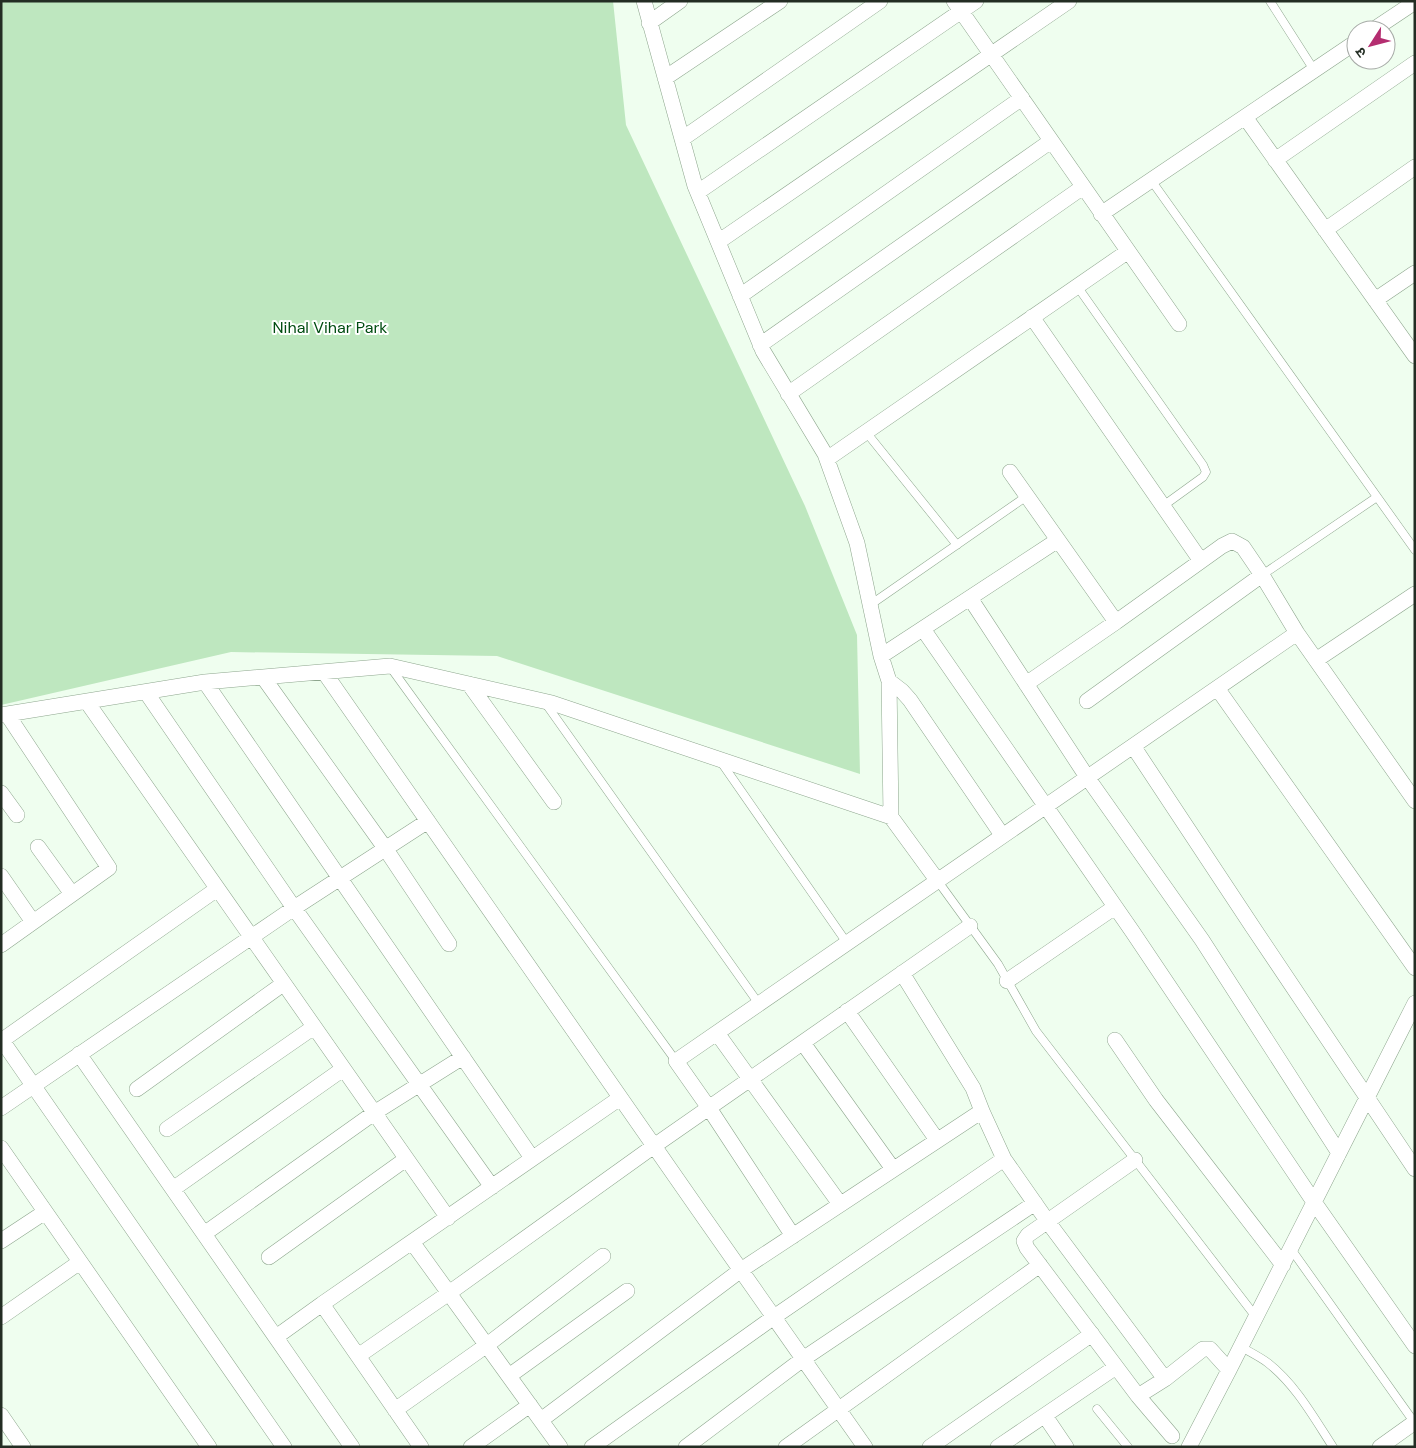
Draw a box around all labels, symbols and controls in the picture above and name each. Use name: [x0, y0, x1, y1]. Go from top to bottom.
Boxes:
north arrow: [1346, 20, 1396, 70]
text: उ: [1350, 43, 1370, 61]
park label: Nihal Vihar Park: [273, 317, 387, 338]

